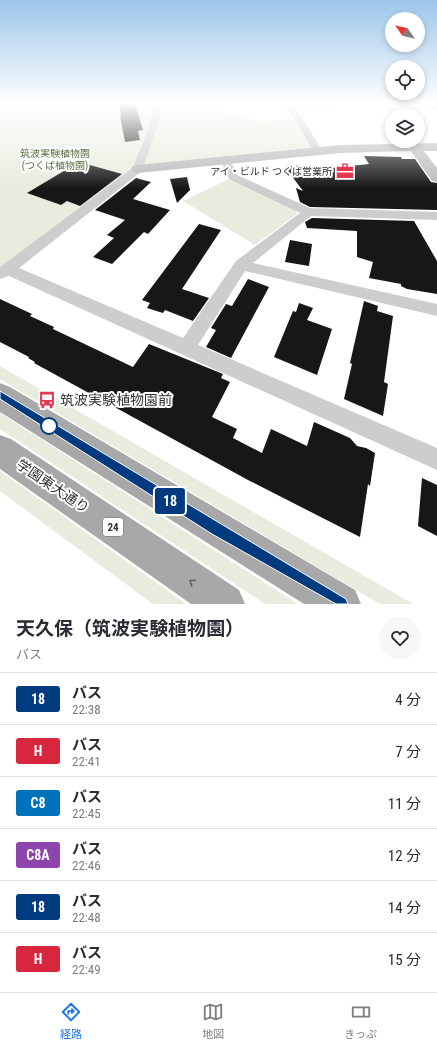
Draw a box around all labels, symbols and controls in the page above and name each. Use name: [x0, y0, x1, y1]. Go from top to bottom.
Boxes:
north arrow: [385, 12, 425, 52]
map controls: [385, 12, 425, 148]
button: locate: [385, 60, 425, 100]
button: layers: [385, 108, 425, 148]
park label: 筑波実験植物園 (つくば植物園): [20, 148, 90, 172]
office icon: アイ・ビルド つくば営業所: [335, 161, 355, 181]
place label: アイ・ビルド つくば営業所: [210, 166, 332, 177]
bus stop icon: 筑波実験植物園前: [37, 390, 57, 410]
place label: 筑波実験植物園前: [60, 392, 172, 408]
unlabelled marker: [40, 417, 58, 435]
street label: 学園東大通り: [14, 456, 92, 516]
line badge: 18: [152, 488, 188, 514]
text: 18: [163, 493, 177, 509]
road number: 24: [103, 518, 123, 536]
one-way arrow: [190, 580, 197, 587]
text: 天久保（筑波実験植物園）: [16, 617, 244, 640]
button: heart: [379, 617, 421, 659]
text: バス: [16, 647, 42, 662]
text: バス: [72, 684, 102, 702]
text: 18: [31, 691, 45, 707]
text: 4 分: [395, 691, 421, 709]
text: 22:38: [72, 702, 101, 717]
text: バス: [72, 736, 102, 754]
text: H: [34, 743, 42, 759]
text: 7 分: [395, 743, 421, 761]
text: 22:41: [72, 754, 101, 769]
text: バス: [72, 788, 102, 806]
text: C8: [30, 795, 46, 811]
text: 11 分: [388, 795, 421, 813]
text: 22:45: [72, 806, 101, 821]
text: バス: [72, 840, 102, 858]
text: C8A: [26, 847, 50, 863]
text: 12 分: [388, 847, 421, 865]
text: 22:46: [72, 858, 101, 873]
text: バス: [72, 892, 102, 910]
text: 18: [31, 899, 45, 915]
text: 14 分: [388, 899, 421, 917]
text: 22:48: [72, 910, 101, 925]
text: バス: [72, 944, 102, 962]
text: H: [34, 951, 42, 967]
text: 15 分: [388, 951, 421, 969]
text: 22:49: [72, 962, 101, 977]
tab: 経路: [60, 1001, 82, 1041]
tab: 地図: [202, 1001, 224, 1041]
tab: きっぷ: [344, 1001, 377, 1041]

